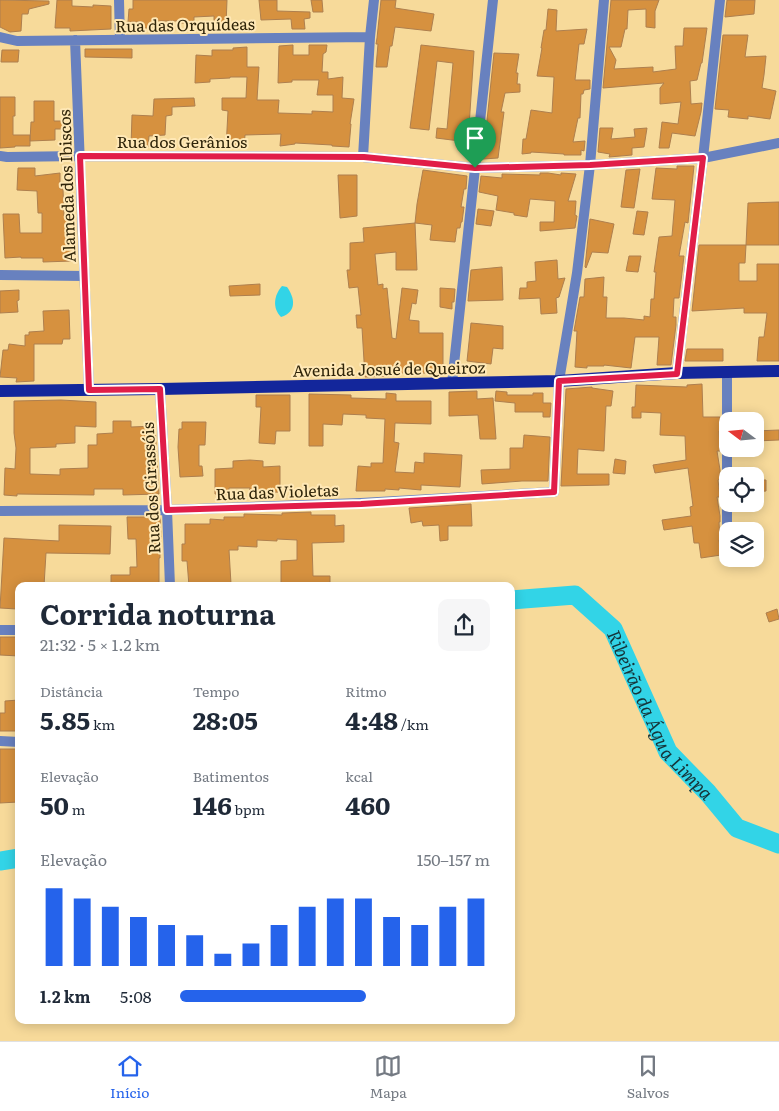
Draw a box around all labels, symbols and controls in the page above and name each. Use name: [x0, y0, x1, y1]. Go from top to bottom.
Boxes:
street label: Rua das Orquídeas: [115, 11, 255, 37]
street label: Alameda dos Ibiscos: [51, 109, 81, 263]
pin: [454, 117, 496, 168]
icon: arrive: [461, 124, 489, 152]
street label: Rua dos Gerânios: [117, 129, 247, 153]
street label: Avenida Josué de Queiroz: [292, 354, 486, 382]
north arrow: [719, 412, 764, 458]
map controls: [719, 412, 764, 567]
street label: Rua dos Girassóis: [135, 422, 165, 554]
button: locate: [719, 467, 764, 512]
street label: Rua das Violetas: [215, 477, 339, 505]
button: layers: [719, 522, 764, 567]
text: Corrida noturna: [40, 592, 276, 634]
button: share: [438, 599, 490, 651]
water label: Ribeirão da Água Limpa: [601, 625, 721, 806]
text: 21:32 · 5 × 1.2 km: [40, 632, 160, 656]
text: Distância: [40, 681, 103, 701]
text: Tempo: [193, 681, 239, 701]
text: Ritmo: [345, 681, 387, 701]
text: 5.85: [40, 701, 90, 738]
text: 28:05: [193, 701, 258, 738]
text: 4:48: [345, 701, 398, 738]
text: km: [90, 714, 115, 734]
text: /km: [398, 714, 429, 734]
text: Elevação: [40, 766, 99, 786]
text: Batimentos: [193, 766, 269, 786]
text: kcal: [345, 766, 373, 786]
text: 50: [40, 786, 69, 823]
text: 146: [193, 786, 232, 823]
text: 460: [345, 786, 390, 823]
text: m: [69, 799, 85, 819]
text: bpm: [232, 799, 265, 819]
text: Elevação: [40, 847, 107, 871]
text: 150–157 m: [417, 847, 490, 871]
text: 1.2 km: [40, 984, 90, 1008]
text: 5:08: [120, 984, 152, 1008]
tab: Início: [110, 1052, 149, 1102]
tab: Mapa: [369, 1052, 407, 1102]
tab: Salvos: [627, 1052, 669, 1102]

